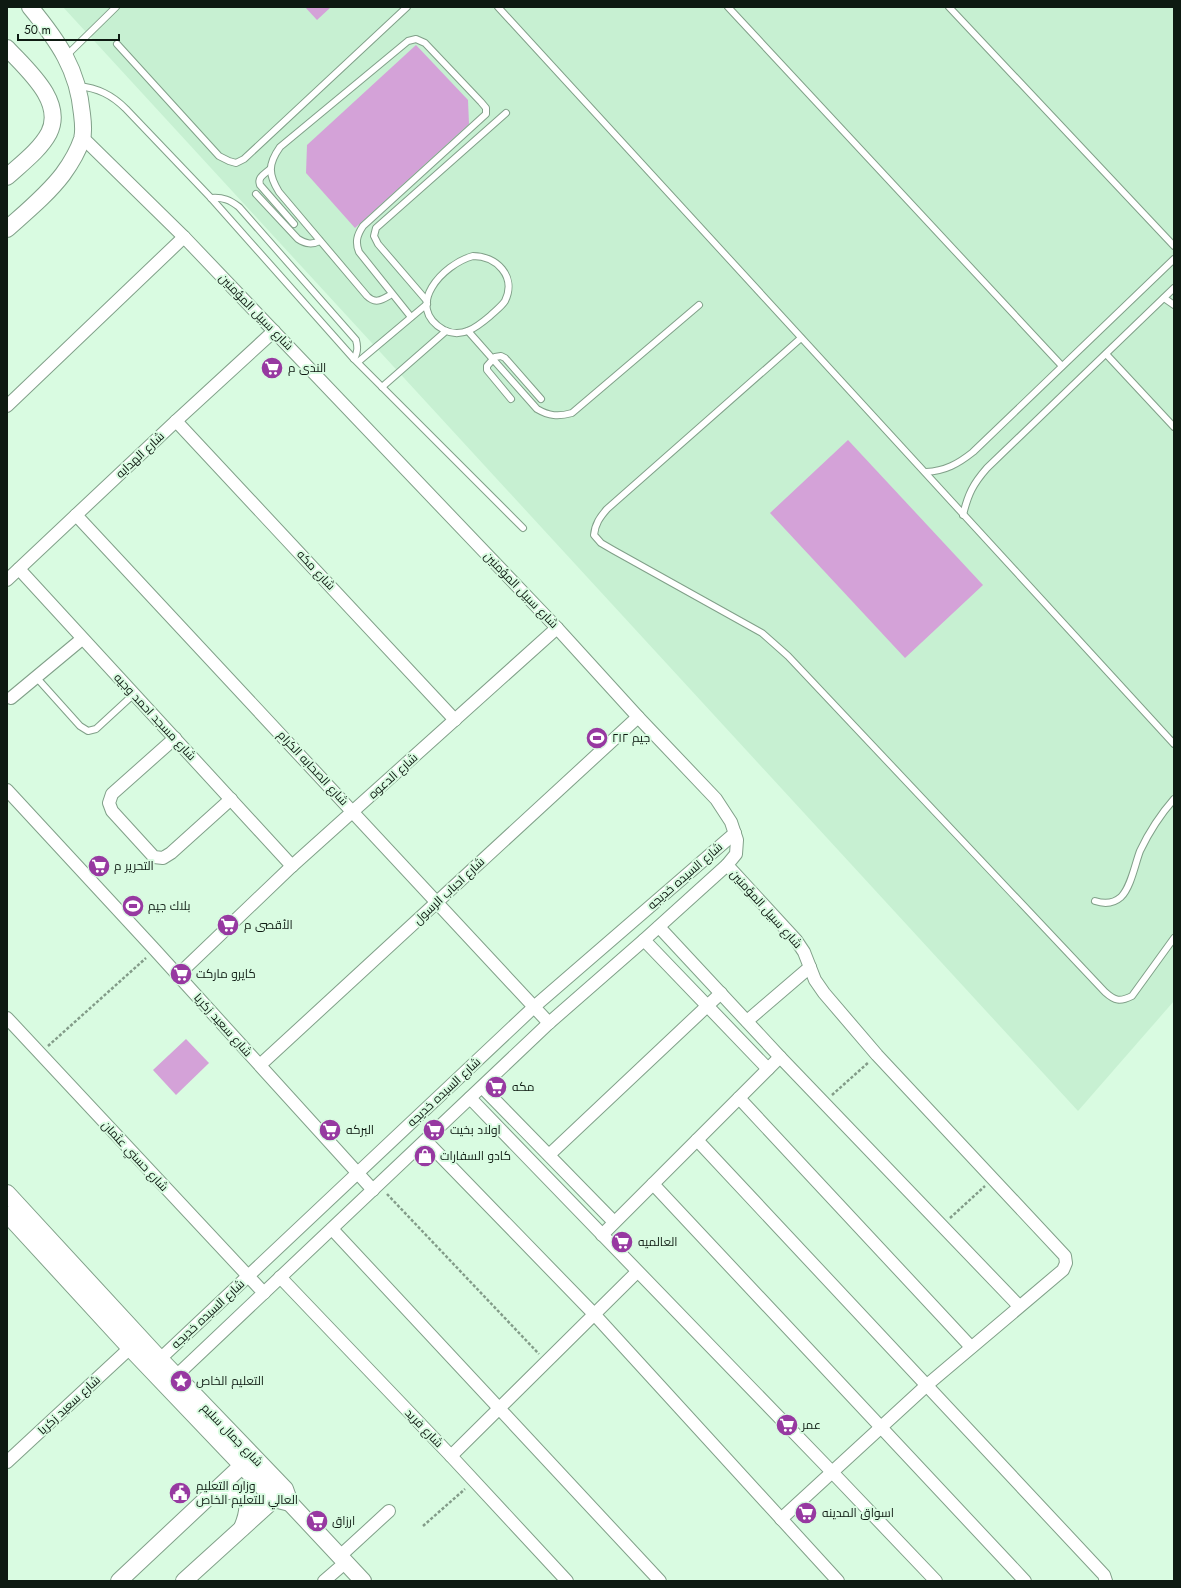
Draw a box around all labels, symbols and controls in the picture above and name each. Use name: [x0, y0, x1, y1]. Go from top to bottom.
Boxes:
scale bar: [18, 16, 119, 42]
text: 50 m: [24, 21, 51, 39]
street label: شارع سبيل المؤمنين: [215, 270, 297, 354]
supermarket icon: الندى م: [259, 355, 285, 381]
place label: الندى م: [288, 359, 326, 377]
street label: شارع الهدايه: [112, 428, 169, 482]
street label: شارع مكه: [293, 546, 339, 594]
street label: شارع سبيل المؤمنين: [480, 548, 562, 632]
street label: شارع مسجد احمد وجيه: [110, 669, 200, 765]
sports icon: جيم ٢١٢: [584, 725, 610, 751]
street label: شارع الصحابه الكرام: [273, 726, 353, 810]
place label: جيم ٢١٢: [612, 729, 650, 747]
street label: شارع الدعوه: [364, 749, 422, 803]
street label: شارع السيده خديجه: [643, 838, 727, 914]
supermarket icon: التحرير م: [86, 853, 112, 879]
street label: شارع احباب الرسول: [409, 853, 489, 929]
place label: التحرير م: [114, 857, 154, 875]
street label: شارع سبيل المؤمنين: [726, 866, 806, 952]
sports icon: بلاك جيم: [120, 893, 146, 919]
place label: بلاك جيم: [148, 897, 190, 915]
supermarket icon: الأقصى م: [215, 912, 241, 938]
place label: الأقصى م: [244, 916, 293, 934]
supermarket icon: كايرو ماركت: [168, 961, 194, 987]
place label: كايرو ماركت: [196, 965, 256, 983]
street label: شارع سعيد زكريا: [190, 989, 256, 1061]
street label: شارع السيده خديجه: [403, 1053, 485, 1131]
supermarket icon: مكه: [483, 1074, 509, 1100]
place label: مكه: [512, 1078, 535, 1096]
street label: شارع حسني عثمان: [97, 1117, 173, 1196]
supermarket icon: البركه: [317, 1117, 343, 1143]
supermarket icon: اولاد بخيت: [421, 1117, 447, 1143]
place label: البركه: [346, 1121, 374, 1139]
place label: اولاد بخيت: [450, 1121, 501, 1139]
shop icon: كادو السفارات: [412, 1143, 438, 1169]
place label: كادو السفارات: [440, 1147, 511, 1165]
supermarket icon: العالميه: [609, 1229, 635, 1255]
place label: العالميه: [638, 1233, 678, 1251]
street label: شارع السيده خديجه: [167, 1275, 249, 1353]
place icon: التعليم الخاص: [168, 1368, 194, 1394]
street label: شارع سعيد زكريا: [34, 1371, 104, 1439]
place label: التعليم الخاص: [196, 1372, 264, 1390]
street label: شارع جمال سليم: [197, 1399, 267, 1471]
street label: شارع فريد: [401, 1404, 447, 1452]
supermarket icon: عمر: [774, 1412, 800, 1438]
place label: عمر: [801, 1416, 821, 1434]
place label: وزاره التعليم العالي للتعليم الخاص: [196, 1477, 298, 1510]
public building icon: وزاره التعليم العالي للتعليم الخاص: [167, 1480, 193, 1506]
supermarket icon: اسواق المدينه: [793, 1500, 819, 1526]
place label: اسواق المدينه: [822, 1504, 894, 1522]
supermarket icon: ارزاق: [304, 1508, 330, 1534]
place label: ارزاق: [332, 1512, 355, 1530]

